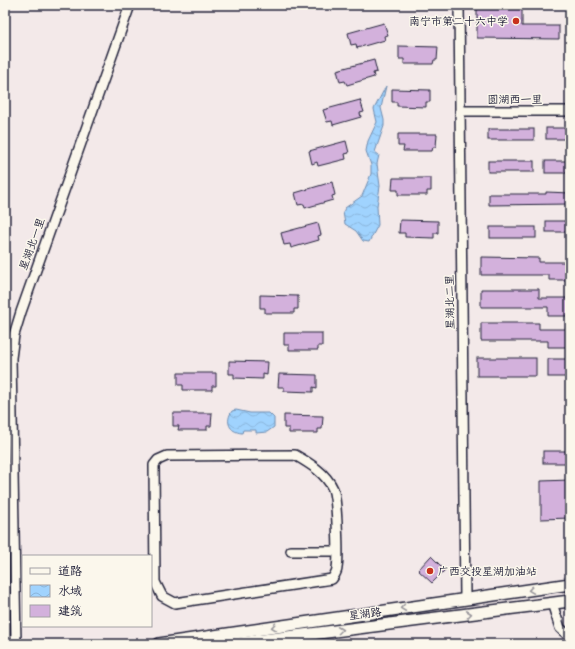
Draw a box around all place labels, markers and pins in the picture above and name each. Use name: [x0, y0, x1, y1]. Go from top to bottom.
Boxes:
place label: 南宁市第二十六中学: [409, 15, 508, 28]
marker: 南宁市第二十六中学: [511, 16, 521, 26]
place label: 广西交投星湖加油站: [438, 565, 537, 578]
marker: 广西交投星湖加油站: [425, 566, 435, 576]

